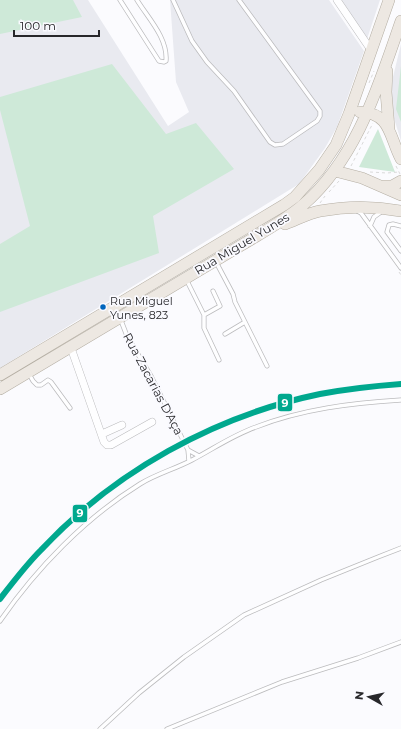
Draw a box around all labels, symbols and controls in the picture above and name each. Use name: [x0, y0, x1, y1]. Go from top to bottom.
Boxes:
scale bar: [14, 12, 99, 38]
text: 100 m: [20, 18, 56, 33]
street label: Rua Miguel Yunes: [192, 209, 292, 278]
place label: Rua Miguel Yunes, 823: [110, 294, 173, 322]
marker: Rua Miguel Yunes, 823: [98, 302, 108, 312]
street label: Rua Zacarias D'Aça: [120, 330, 187, 437]
line badge: 9: [277, 393, 293, 412]
text: 9: [281, 396, 289, 410]
line badge: 9: [72, 504, 88, 523]
text: 9: [76, 506, 84, 520]
north arrow: [349, 677, 389, 717]
text: N: [352, 690, 367, 701]

